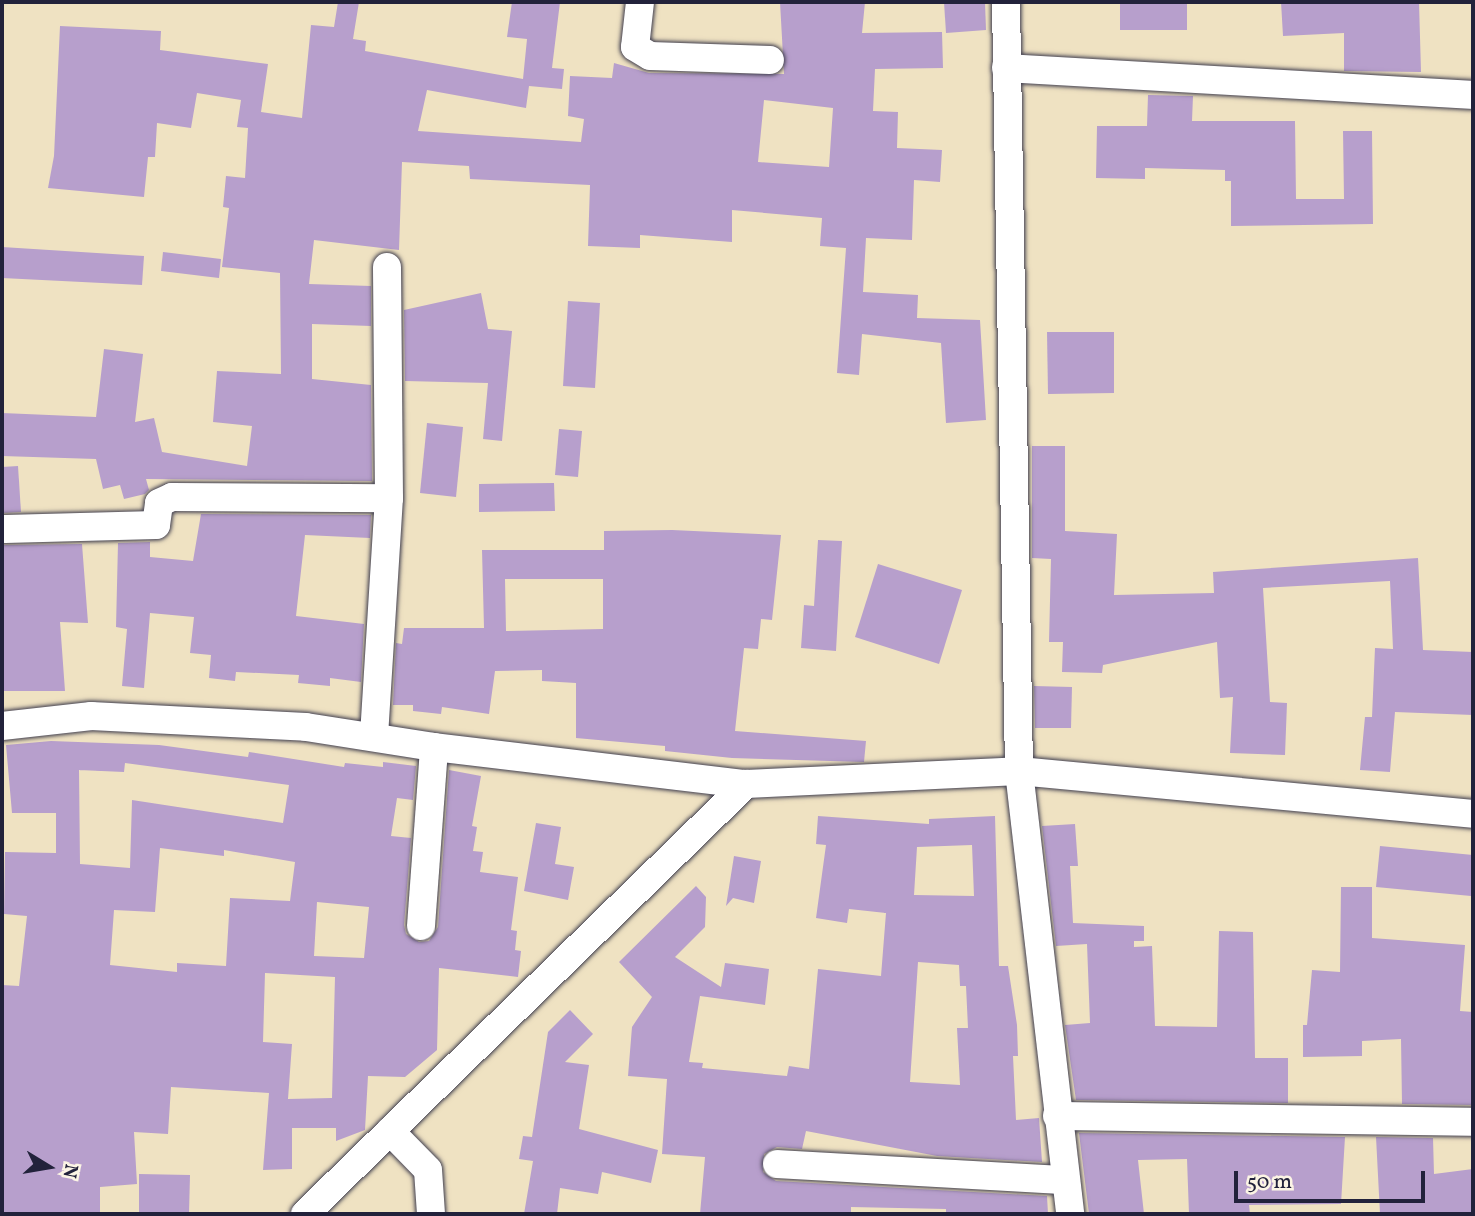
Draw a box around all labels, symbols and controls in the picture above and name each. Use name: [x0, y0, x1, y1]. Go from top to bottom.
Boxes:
north arrow: [14, 1132, 84, 1202]
scale bar: [1237, 1156, 1428, 1200]
text: N: [56, 1162, 84, 1180]
text: 50 m: [1247, 1168, 1292, 1197]

